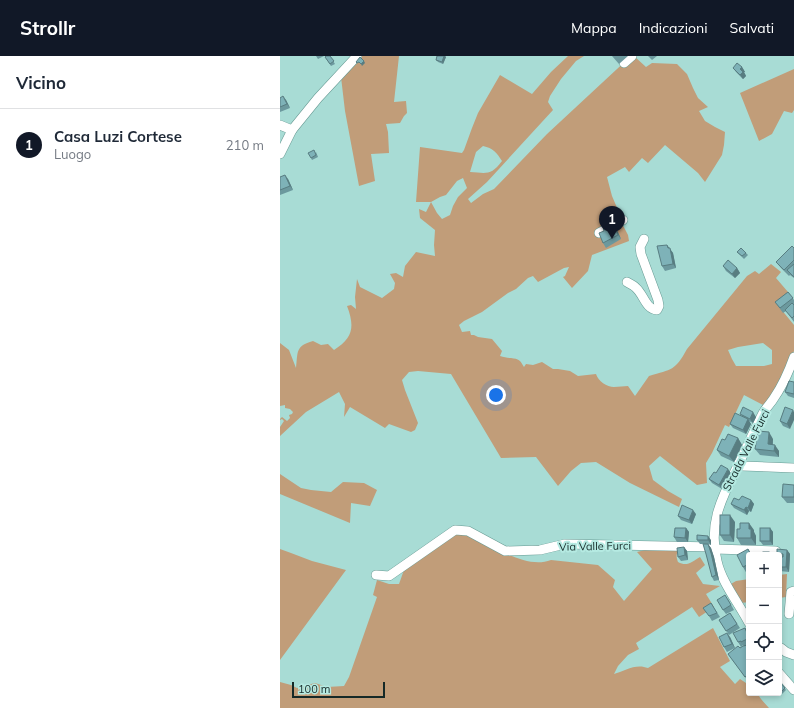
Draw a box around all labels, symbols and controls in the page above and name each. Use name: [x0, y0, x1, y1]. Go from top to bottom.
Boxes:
text: Strollr: [20, 16, 75, 40]
text: Mappa: [571, 19, 617, 37]
text: Indicazioni: [639, 19, 708, 37]
text: Salvati: [730, 19, 774, 37]
text: Vicino: [16, 72, 66, 93]
text: Casa Luzi Cortese: [54, 127, 182, 146]
text: 1: [25, 137, 33, 153]
text: 210 m: [226, 137, 264, 153]
text: Luogo: [54, 146, 91, 162]
pin: 1: [599, 206, 625, 239]
your location: [486, 385, 506, 405]
street label: Strada Valle Furci: [719, 407, 773, 493]
street label: Via Valle Furci: [559, 538, 631, 554]
map controls: [746, 552, 782, 696]
button: +: [746, 552, 782, 588]
button: −: [746, 588, 782, 624]
button: locate: [746, 624, 782, 660]
button: layers: [746, 660, 782, 696]
scale bar: [292, 680, 385, 699]
text: 100 m: [298, 682, 330, 696]

